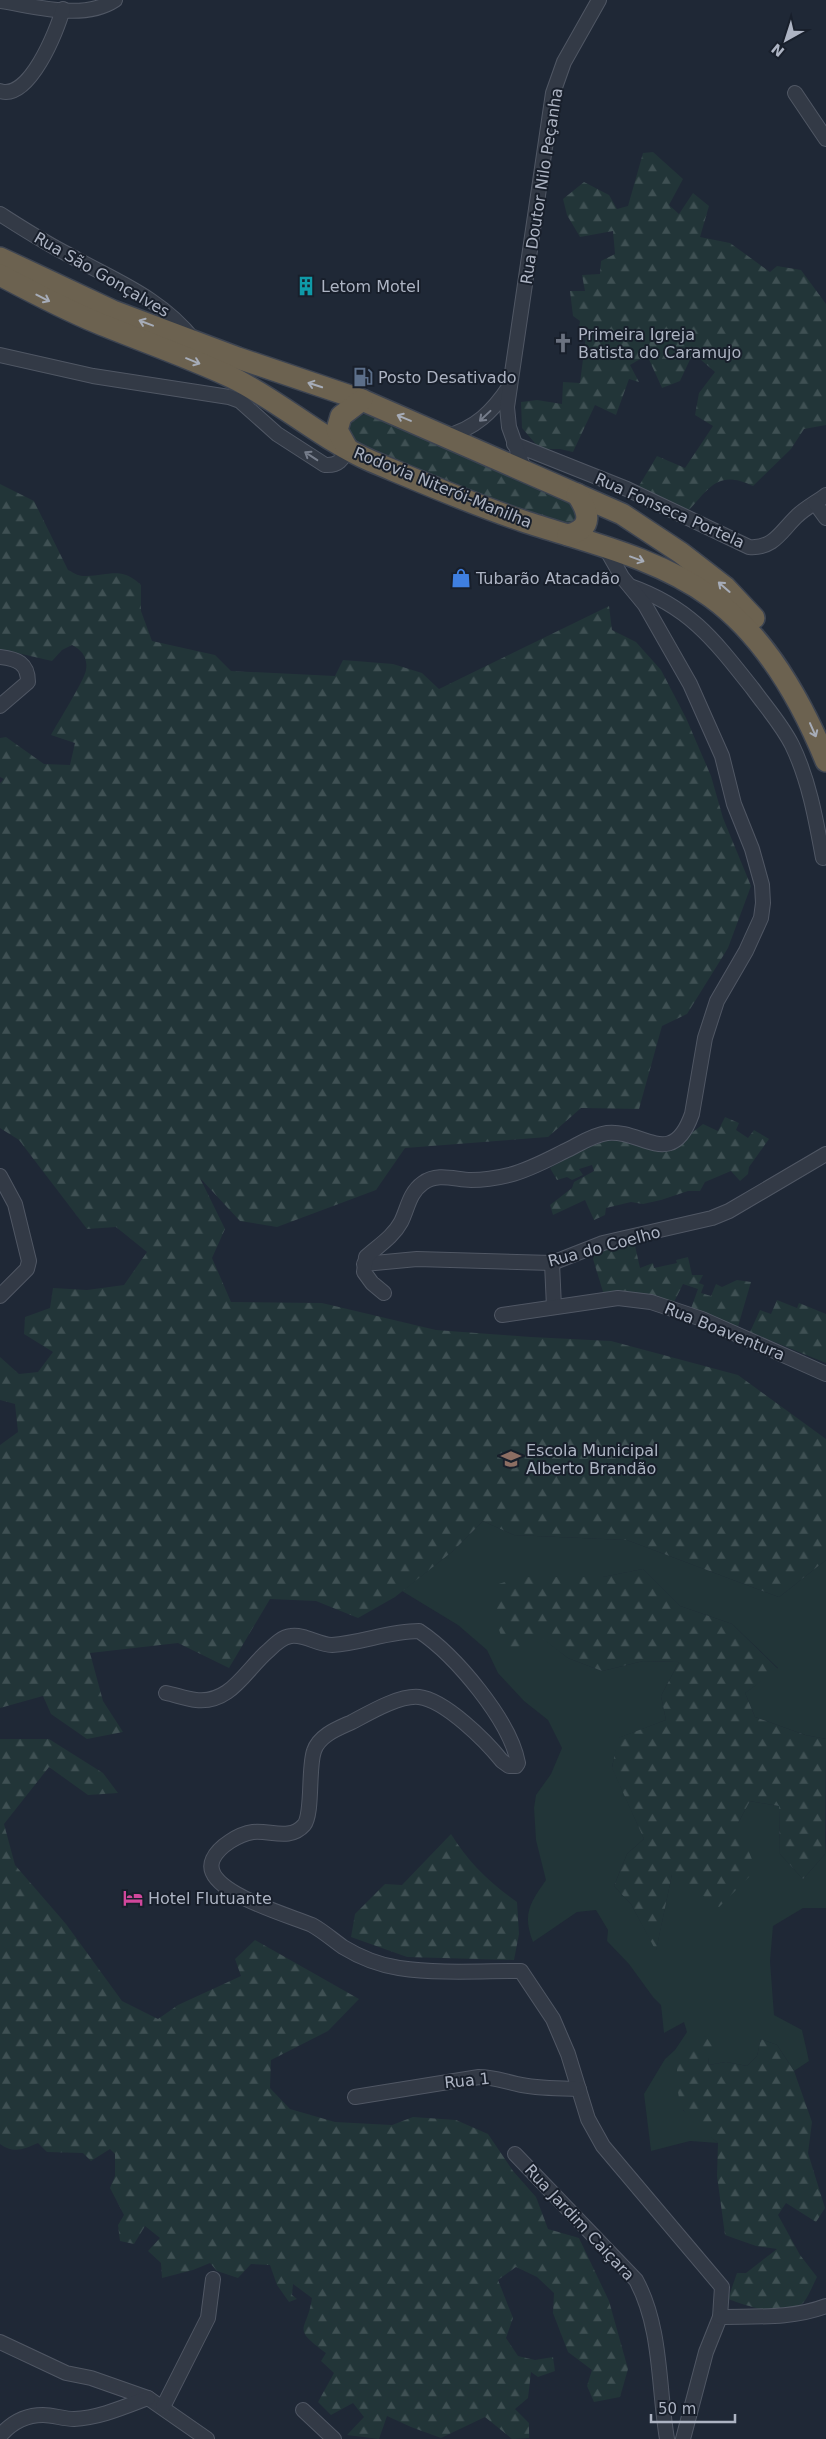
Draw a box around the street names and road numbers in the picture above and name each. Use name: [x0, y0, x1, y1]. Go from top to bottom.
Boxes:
street label: Rua Doutor Nilo Peçanha: [517, 86, 566, 286]
street label: Rua São Gonçalves: [31, 228, 173, 321]
street label: Rodovia Niterói-Manilha: [351, 443, 535, 532]
street label: Rua Fonseca Portela: [592, 469, 748, 552]
street label: Rua do Coelho: [546, 1222, 662, 1271]
street label: Rua Boaventura: [662, 1299, 788, 1364]
street label: Rua 1: [443, 2069, 491, 2092]
street label: Rua Jardim Caiçara: [521, 2160, 638, 2284]

